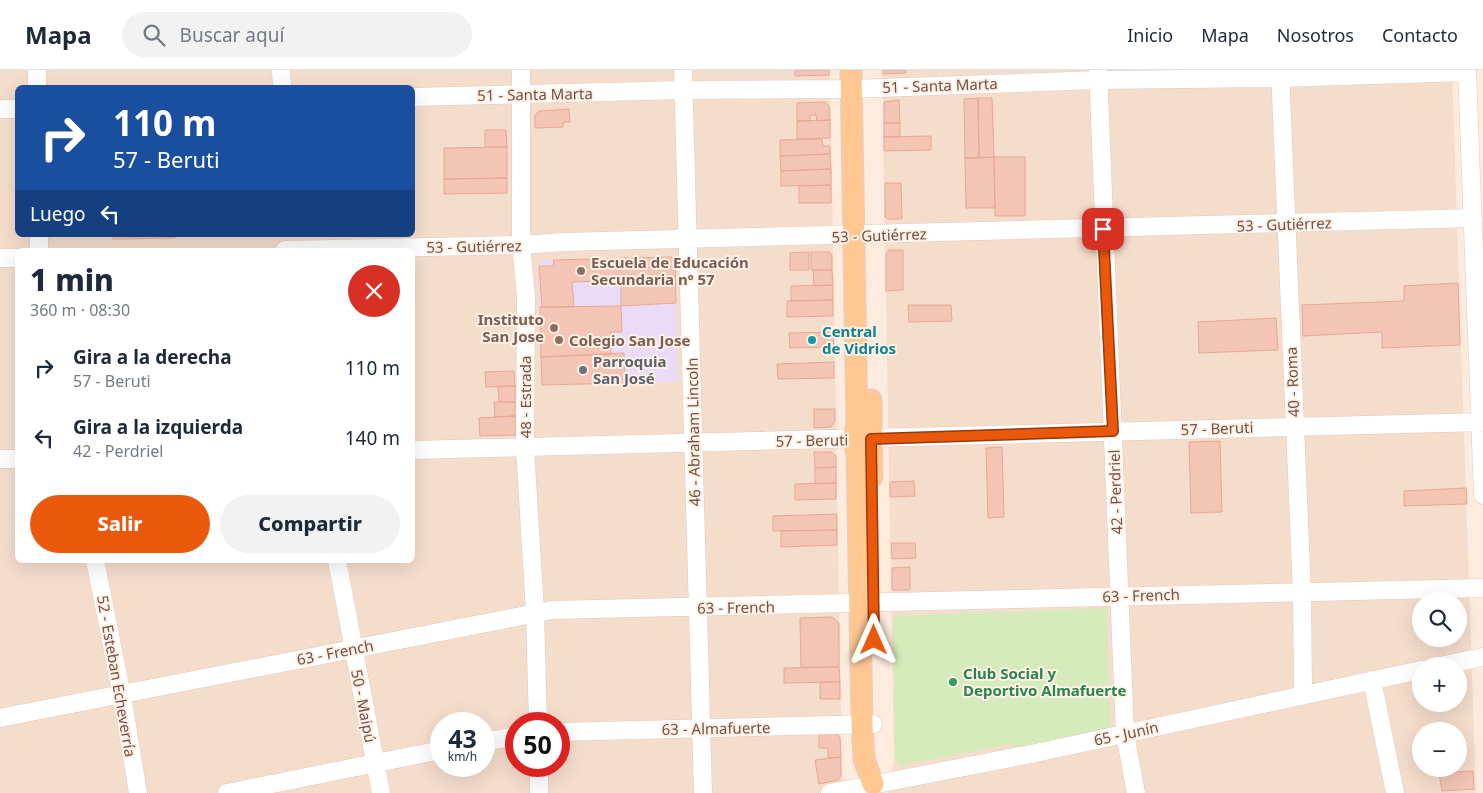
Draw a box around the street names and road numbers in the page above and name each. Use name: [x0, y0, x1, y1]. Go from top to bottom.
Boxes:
street label: 51 - Santa Marta: [882, 73, 998, 97]
street label: 51 - Santa Marta: [477, 83, 593, 105]
street label: 53 - Gutiérrez: [1236, 212, 1332, 236]
street label: 53 - Gutiérrez: [831, 223, 927, 247]
street label: 53 - Gutiérrez: [426, 235, 522, 257]
street label: 40 - Roma: [1281, 346, 1303, 418]
street label: 48 - Estrada: [515, 356, 535, 438]
street label: 46 - Abraham Lincoln: [682, 357, 704, 507]
street label: 57 - Beruti: [1180, 417, 1254, 439]
street label: 57 - Beruti: [775, 429, 849, 451]
street label: 42 - Perdriel: [1104, 449, 1126, 535]
street label: 63 - French: [1102, 584, 1180, 606]
street label: 52 - Esteban Echeverría: [93, 594, 141, 758]
street label: 63 - French: [697, 596, 775, 618]
street label: 63 - French: [295, 635, 375, 669]
street label: 50 - Maipú: [347, 668, 381, 744]
street label: 65 - Junín: [1092, 716, 1160, 750]
street label: 63 - Almafuerte: [662, 717, 770, 739]

